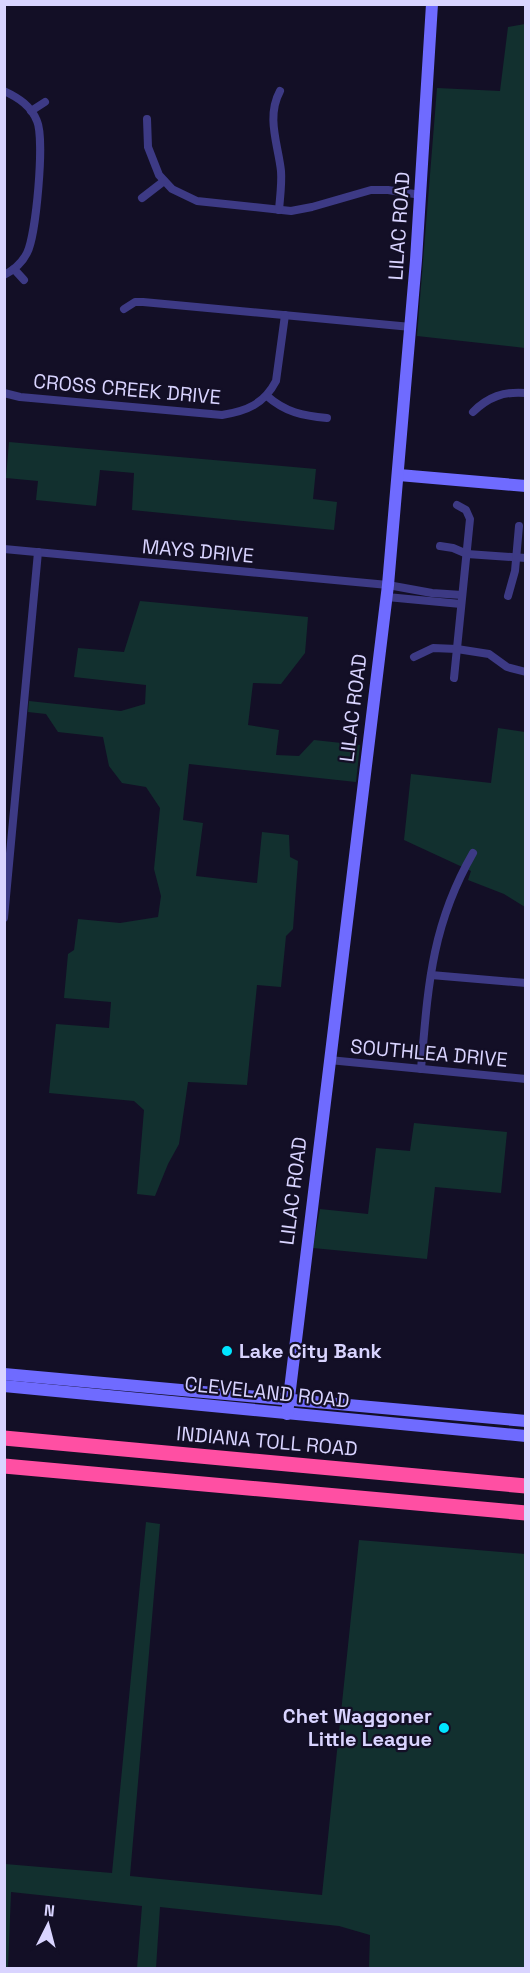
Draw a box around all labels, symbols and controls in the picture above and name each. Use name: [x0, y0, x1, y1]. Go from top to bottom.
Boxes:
street label: LILAC ROAD: [382, 171, 416, 281]
street label: CROSS CREEK DRIVE: [32, 368, 222, 410]
street label: MAYS DRIVE: [141, 533, 255, 569]
street label: LILAC ROAD: [333, 652, 373, 764]
street label: SOUTHLEA DRIVE: [349, 1033, 509, 1073]
street label: LILAC ROAD: [273, 1135, 313, 1247]
place label: Lake City Bank: [239, 1338, 382, 1364]
marker: Lake City Bank: [220, 1344, 234, 1358]
street label: CLEVELAND ROAD: [183, 1370, 351, 1414]
street label: INDIANA TOLL ROAD: [175, 1420, 359, 1462]
place label: Chet Waggoner Little League: [283, 1703, 432, 1752]
marker: Chet Waggoner Little League: [437, 1721, 451, 1735]
north arrow: [18, 1895, 78, 1955]
text: N: [43, 1900, 56, 1922]

